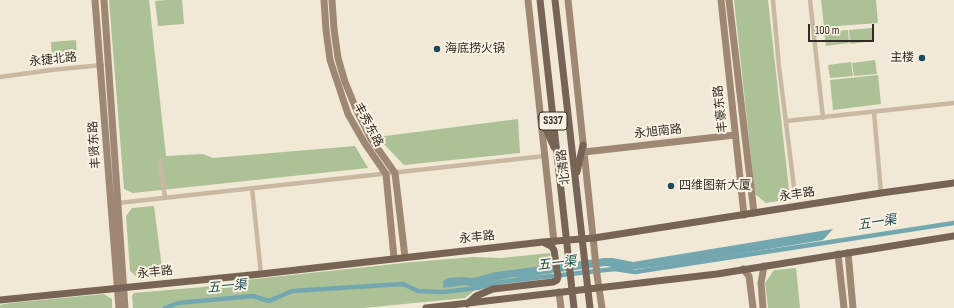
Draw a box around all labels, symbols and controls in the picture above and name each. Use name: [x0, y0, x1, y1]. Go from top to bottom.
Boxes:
scale bar: [810, 16, 876, 42]
text: 100 m: [815, 23, 840, 38]
place label: 海底捞火锅: [445, 42, 505, 56]
marker: 海底捞火锅: [432, 44, 442, 54]
street label: 永捷北路: [28, 50, 78, 70]
place label: 主楼: [890, 51, 914, 65]
marker: 主楼: [917, 53, 927, 63]
street label: 丰豪东路: [711, 84, 731, 134]
street label: 丰秀东路: [350, 100, 386, 150]
road number: S337: [539, 112, 567, 130]
street label: 丰贤东路: [86, 121, 104, 169]
street label: 永旭南路: [633, 122, 683, 142]
street label: 北清路: [555, 148, 573, 186]
place label: 四维图新大厦: [679, 179, 751, 193]
marker: 四维图新大厦: [666, 181, 676, 191]
street label: 永丰路: [778, 185, 816, 205]
water label: 五一渠: [857, 212, 897, 234]
street label: 永丰路: [458, 229, 496, 247]
water label: 五一渠: [537, 254, 577, 274]
street label: 永丰路: [136, 264, 174, 282]
water label: 五一渠: [207, 278, 247, 296]

